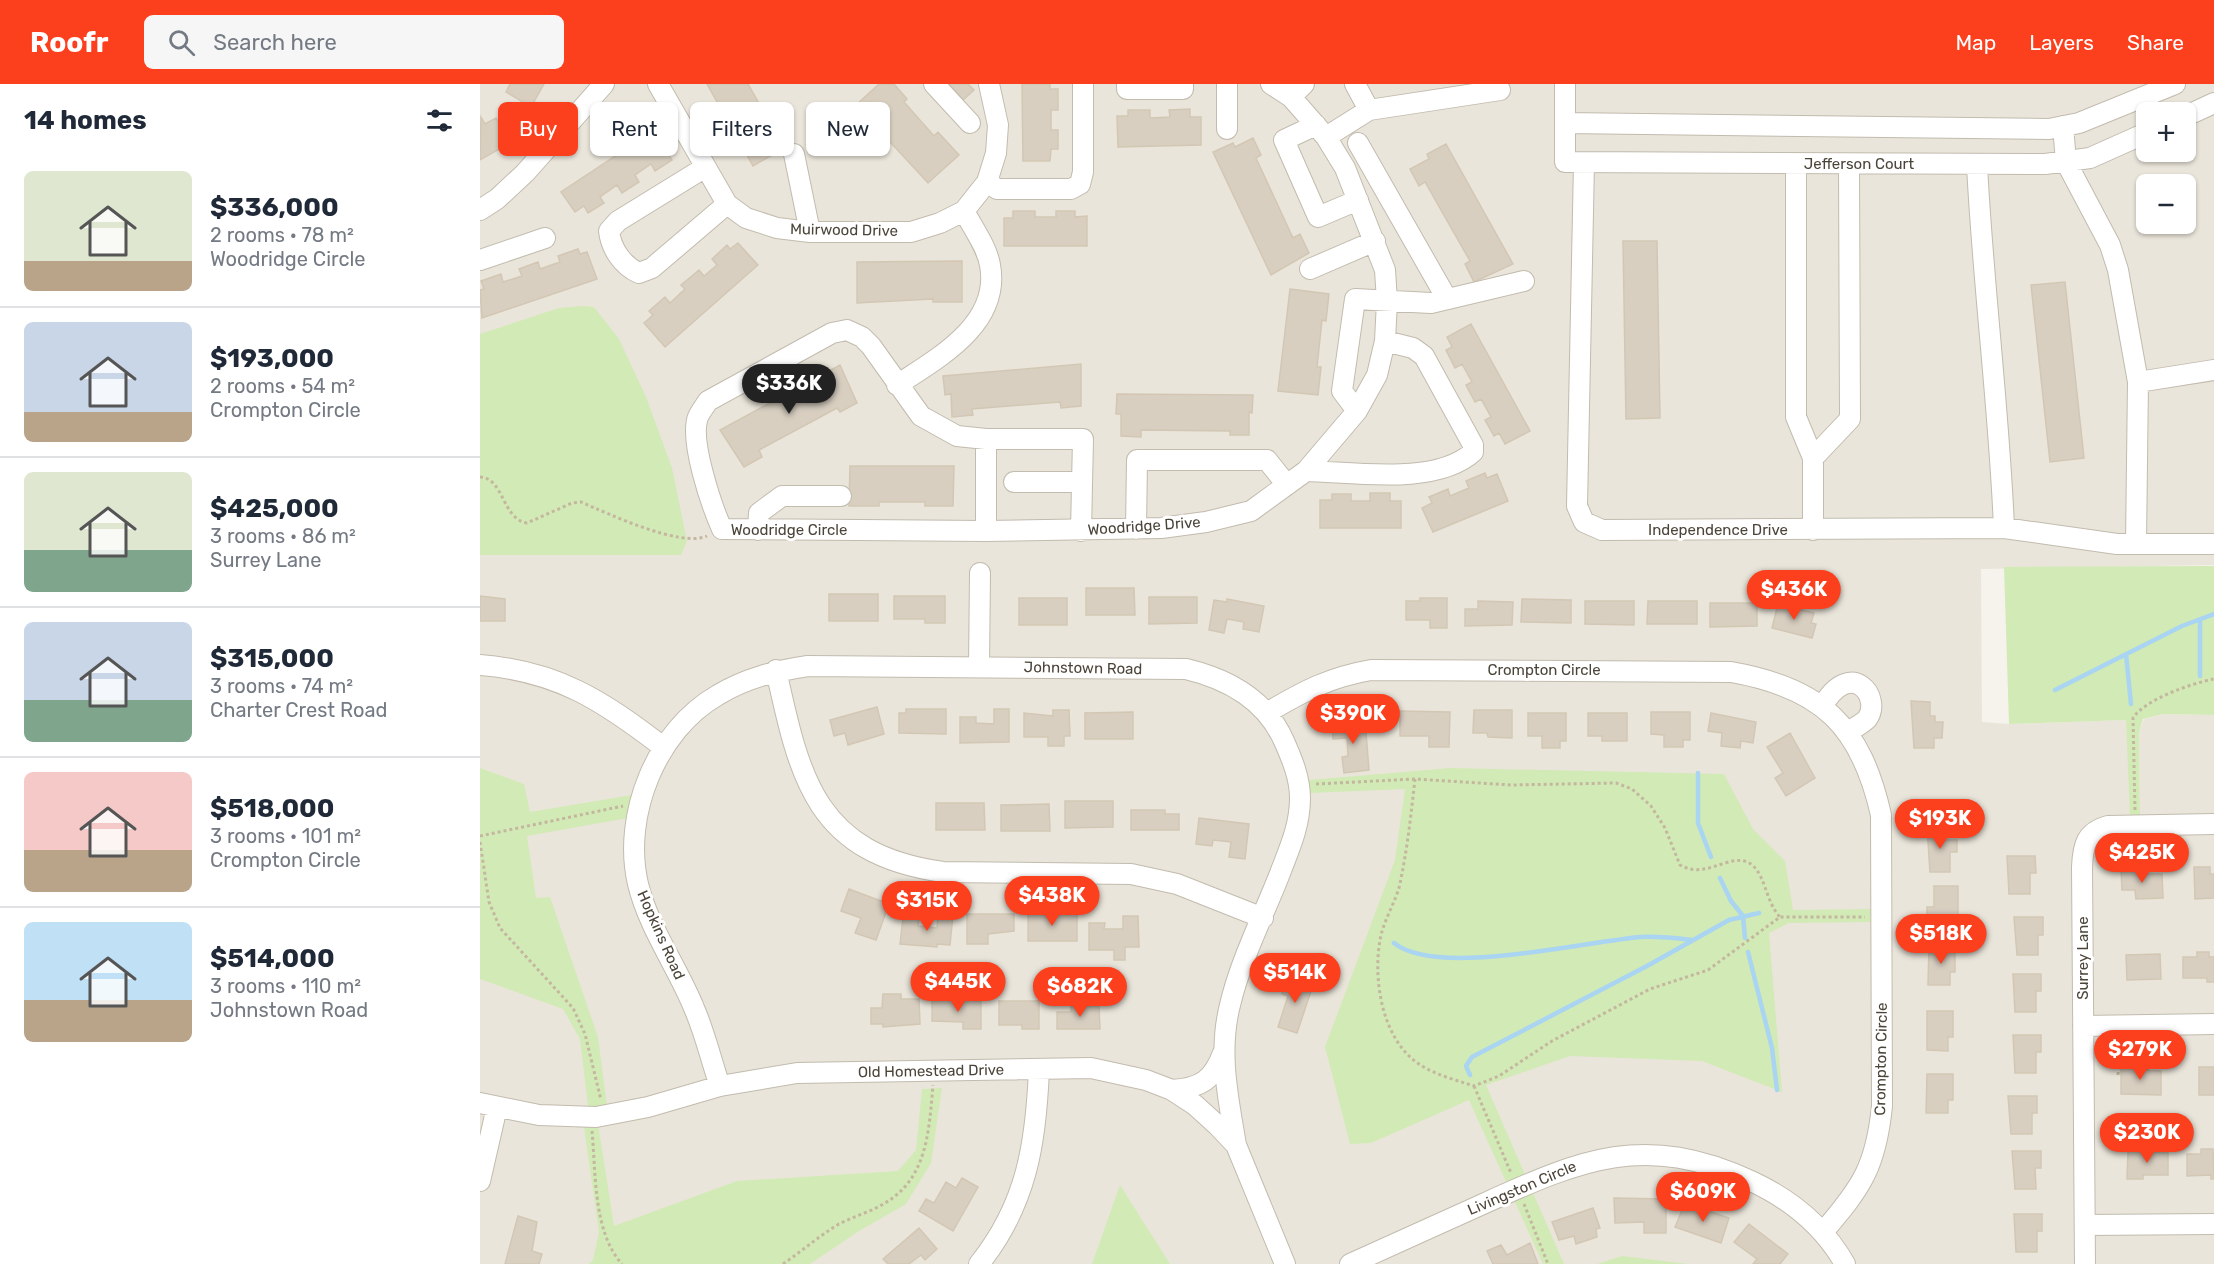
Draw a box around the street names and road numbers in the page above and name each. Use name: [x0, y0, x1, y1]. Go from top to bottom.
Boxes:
street label: Jefferson Court: [1804, 155, 1914, 173]
street label: Muirwood Drive: [790, 220, 898, 240]
street label: Woodridge Drive: [1087, 513, 1201, 539]
street label: Woodridge Circle: [731, 521, 847, 539]
street label: Independence Drive: [1648, 521, 1788, 539]
street label: Johnstown Road: [1024, 658, 1142, 678]
street label: Crompton Circle: [1487, 661, 1601, 679]
street label: Hopkins Road: [633, 888, 689, 982]
street label: Surrey Lane: [2074, 916, 2092, 1000]
street label: Crompton Circle: [1871, 1002, 1891, 1116]
street label: Old Homestead Drive: [858, 1061, 1004, 1081]
street label: Livingston Circle: [1465, 1157, 1579, 1219]

